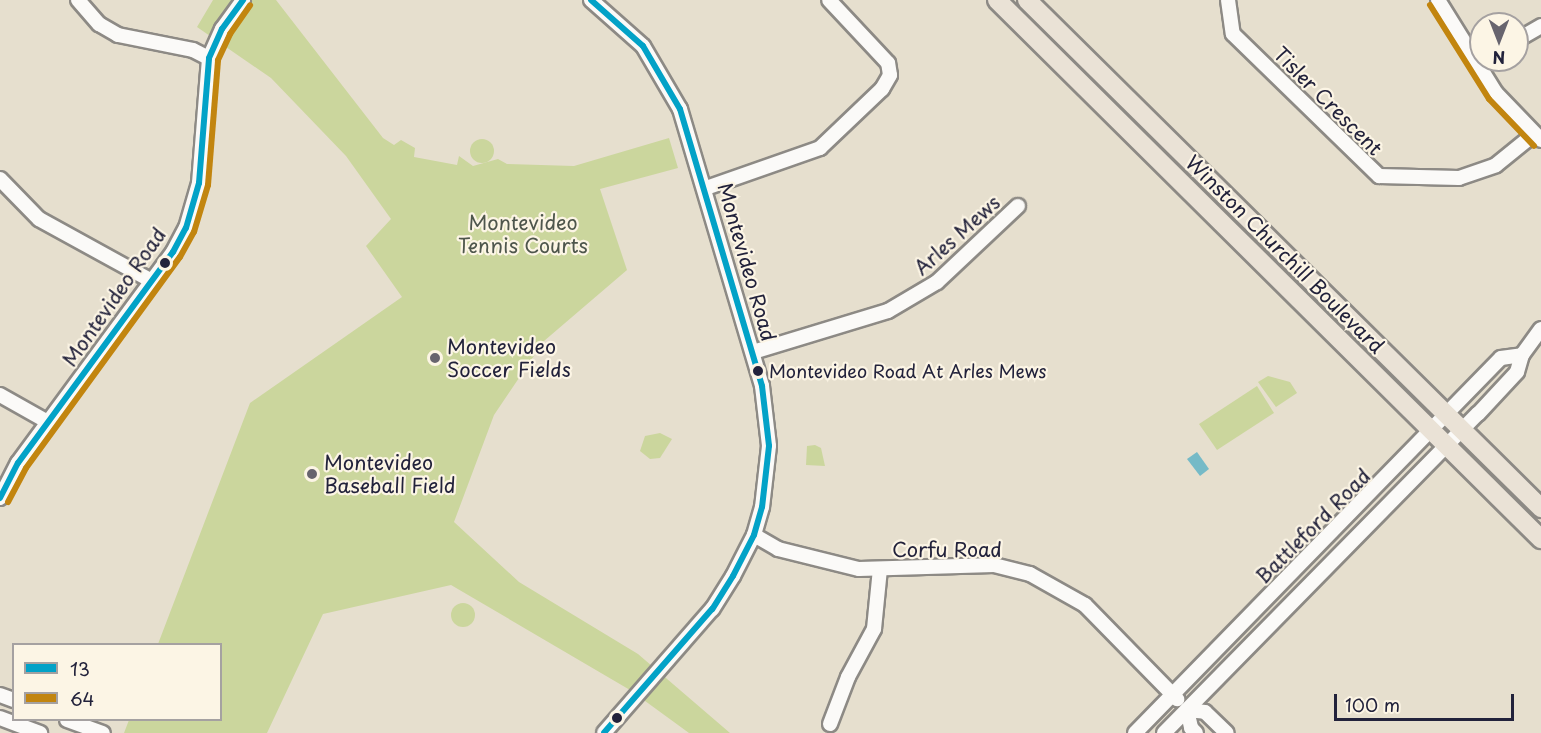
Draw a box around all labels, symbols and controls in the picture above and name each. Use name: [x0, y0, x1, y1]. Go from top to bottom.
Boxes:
north arrow: [1469, 12, 1529, 72]
street label: Tisler Crescent: [1268, 41, 1388, 161]
text: N: [1493, 46, 1505, 70]
street label: Winston Churchill Boulevard: [1180, 149, 1390, 359]
street label: Montevideo Road: [713, 180, 781, 344]
street label: Arles Mews: [908, 190, 1006, 280]
park label: Montevideo Tennis Courts: [458, 211, 588, 258]
street label: Montevideo Road: [57, 223, 171, 371]
unlabelled marker: [159, 257, 171, 269]
place label: Montevideo Soccer Fields: [447, 334, 572, 381]
marker: Montevideo Soccer Fields: [428, 351, 442, 365]
place label: Montevideo Road At Arles Mews: [769, 360, 1047, 382]
marker: Montevideo Road At Arles Mews: [752, 365, 764, 377]
place label: Montevideo Baseball Field: [324, 450, 456, 497]
street label: Battleford Road: [1251, 464, 1375, 588]
marker: Montevideo Baseball Field: [305, 467, 319, 481]
street label: Corfu Road: [892, 537, 1002, 561]
legend: [12, 643, 222, 721]
text: 13: [70, 655, 90, 682]
scale bar: [1337, 682, 1517, 720]
text: 64: [70, 685, 95, 712]
text: 100 m: [1345, 691, 1400, 718]
unlabelled marker: [611, 712, 623, 724]

